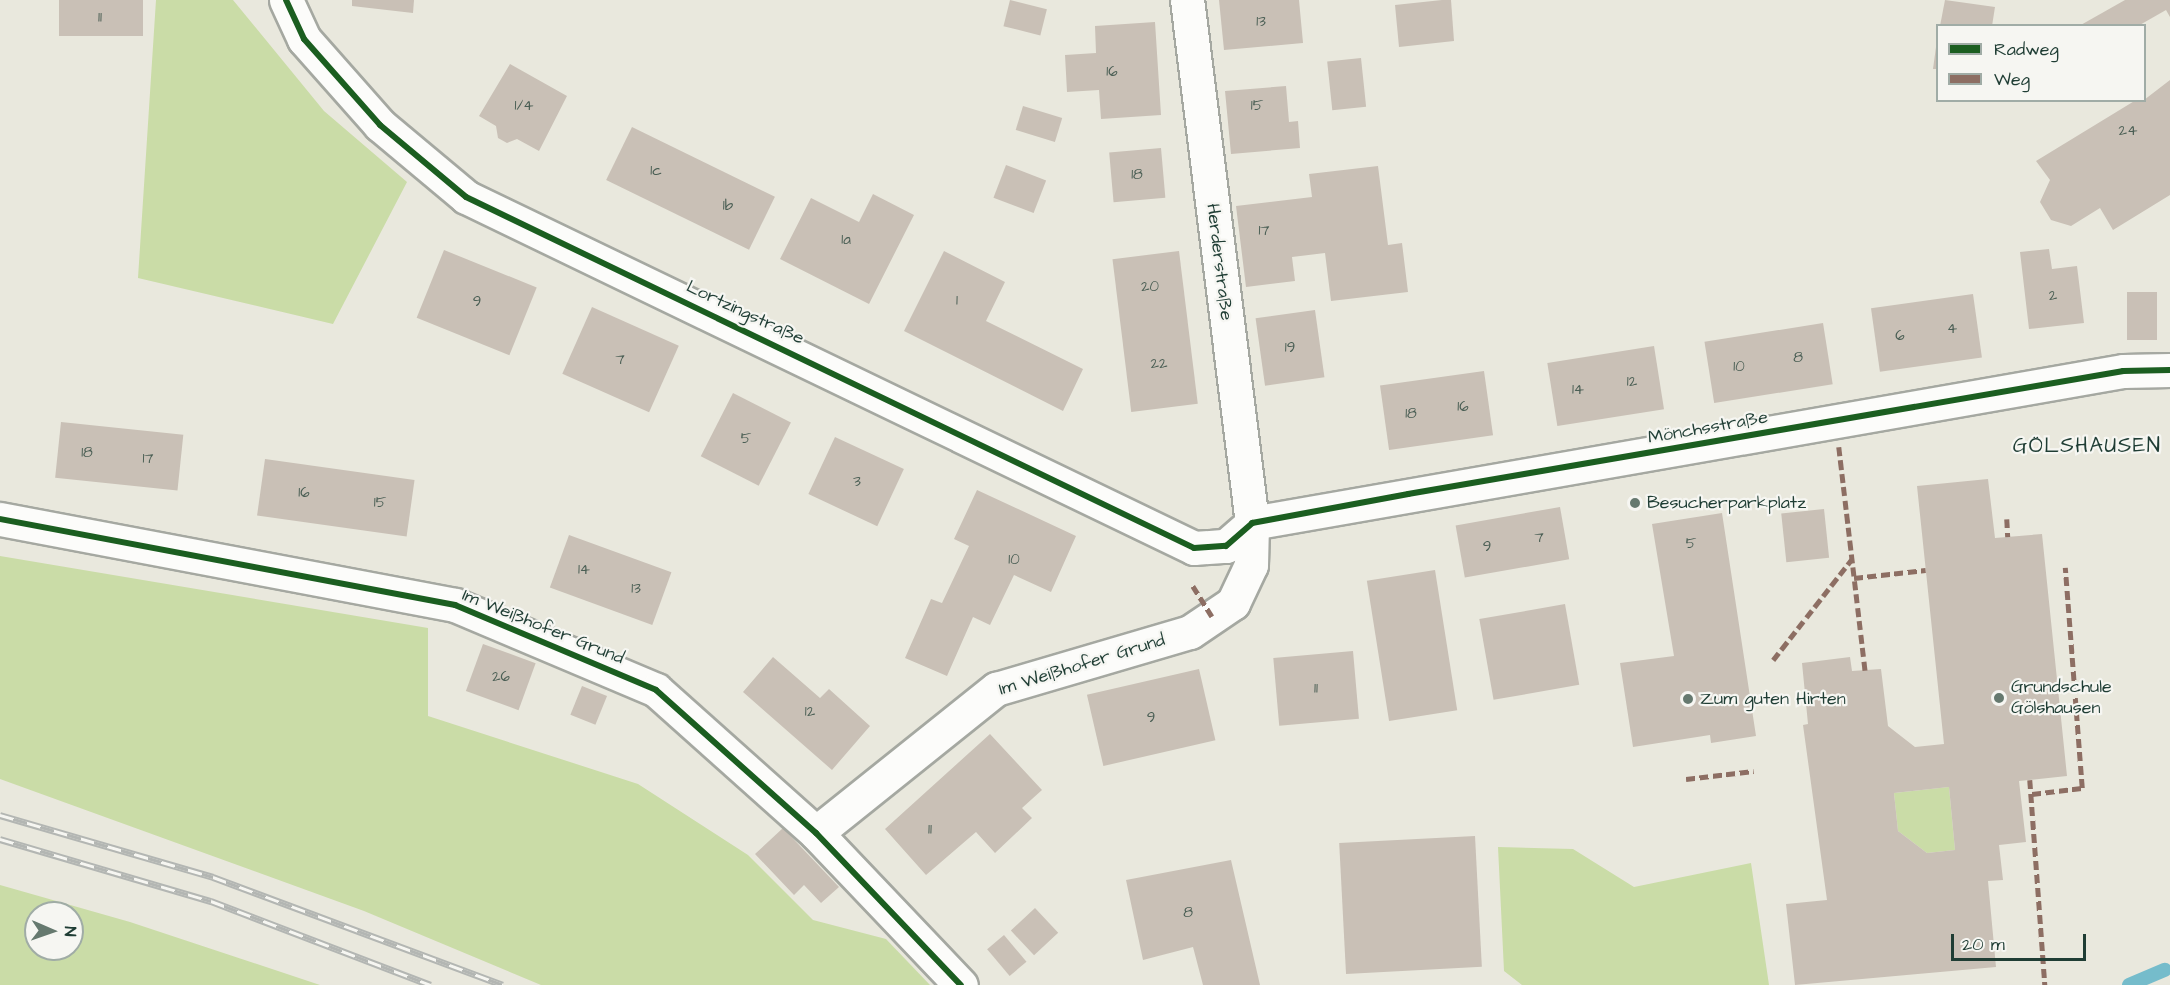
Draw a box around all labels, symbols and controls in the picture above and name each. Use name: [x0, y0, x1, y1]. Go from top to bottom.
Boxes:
house number: 11: [98, 9, 102, 27]
house number: 13: [1256, 13, 1266, 31]
legend: [1936, 24, 2146, 102]
text: Radweg: [1994, 37, 2059, 62]
house number: 16: [1106, 63, 1118, 81]
text: Weg: [1994, 67, 2030, 92]
house number: 1/4: [515, 97, 533, 115]
house number: 15: [1251, 97, 1263, 115]
house number: 24: [2119, 122, 2137, 140]
house number: 1c: [650, 162, 662, 180]
house number: 18: [1131, 166, 1143, 184]
house number: 1b: [723, 197, 733, 215]
street label: Herderstraße: [1201, 202, 1237, 322]
house number: 17: [1258, 222, 1270, 240]
house number: 1a: [841, 231, 851, 249]
street label: Lortzingstraße: [683, 276, 807, 350]
house number: 20: [1141, 278, 1159, 296]
house number: 2: [2049, 287, 2057, 305]
house number: 1: [956, 292, 958, 310]
house number: 9: [473, 293, 481, 311]
house number: 4: [1947, 320, 1957, 338]
house number: 6: [1895, 327, 1905, 345]
house number: 19: [1285, 339, 1295, 357]
house number: 8: [1793, 349, 1803, 367]
house number: 7: [615, 351, 625, 369]
house number: 22: [1150, 355, 1168, 373]
house number: 10: [1733, 358, 1745, 376]
house number: 12: [1627, 373, 1637, 391]
house number: 14: [1572, 381, 1584, 399]
house number: 16: [1457, 398, 1469, 416]
house number: 18: [1405, 405, 1417, 423]
street label: Mönchsstraße: [1646, 407, 1770, 449]
house number: 5: [741, 430, 751, 448]
district label: GÖLSHAUSEN: [2013, 433, 2161, 459]
house number: 18: [81, 444, 93, 462]
house number: 17: [142, 450, 154, 468]
house number: 3: [853, 473, 861, 491]
house number: 16: [298, 484, 310, 502]
place label: Besucherparkplatz: [1647, 492, 1806, 514]
house number: 15: [374, 494, 386, 512]
marker: Besucherparkplatz: [1628, 496, 1642, 510]
house number: 7: [1534, 529, 1544, 547]
house number: 5: [1686, 535, 1696, 553]
house number: 9: [1483, 538, 1491, 556]
house number: 10: [1008, 551, 1020, 569]
house number: 14: [578, 561, 590, 579]
house number: 13: [631, 580, 641, 598]
street label: Im Weißhofer Grund: [459, 585, 627, 669]
street label: Im Weißhofer Grund: [996, 629, 1168, 701]
house number: 26: [492, 668, 510, 686]
place label: Grundschule Gölshausen: [2011, 677, 2112, 720]
house number: 11: [1314, 680, 1318, 698]
place label: Zum guten Hirten: [1700, 688, 1846, 710]
marker: Grundschule Gölshausen: [1992, 691, 2006, 705]
marker: Zum guten Hirten: [1681, 692, 1695, 706]
house number: 12: [805, 703, 815, 721]
house number: 9: [1147, 709, 1155, 727]
house number: 11: [928, 821, 932, 839]
north arrow: [24, 901, 84, 961]
house number: 8: [1183, 904, 1193, 922]
scale bar: [1954, 922, 2089, 960]
text: N: [59, 926, 81, 937]
text: 20 m: [1962, 932, 2005, 957]

